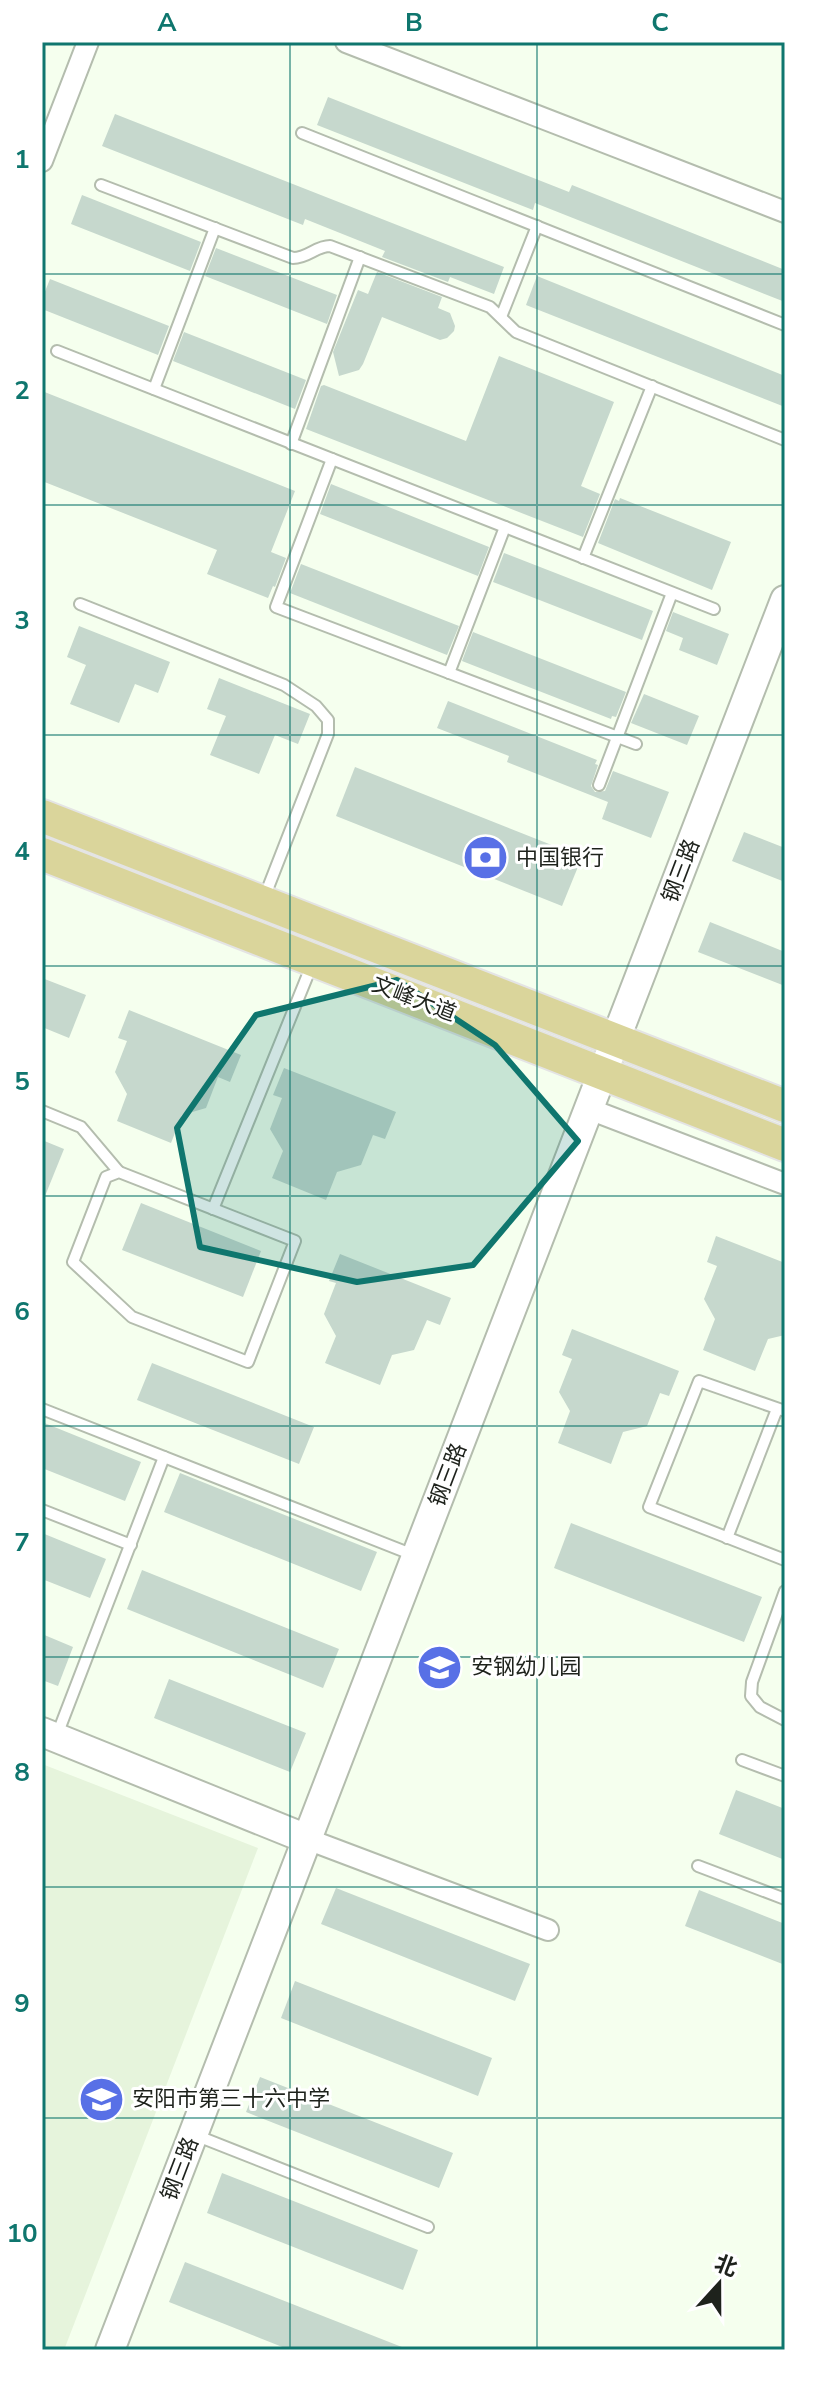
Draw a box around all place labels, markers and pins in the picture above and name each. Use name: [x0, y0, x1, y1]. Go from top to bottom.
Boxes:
bank icon: 中国银行: [461, 834, 509, 882]
place label: 中国银行: [516, 843, 604, 873]
school or university icon: 安钢幼儿园: [416, 1643, 464, 1691]
place label: 安钢幼儿园: [471, 1652, 581, 1682]
school or university icon: 安阳市第三十六中学: [77, 2075, 125, 2123]
place label: 安阳市第三十六中学: [132, 2084, 330, 2114]

